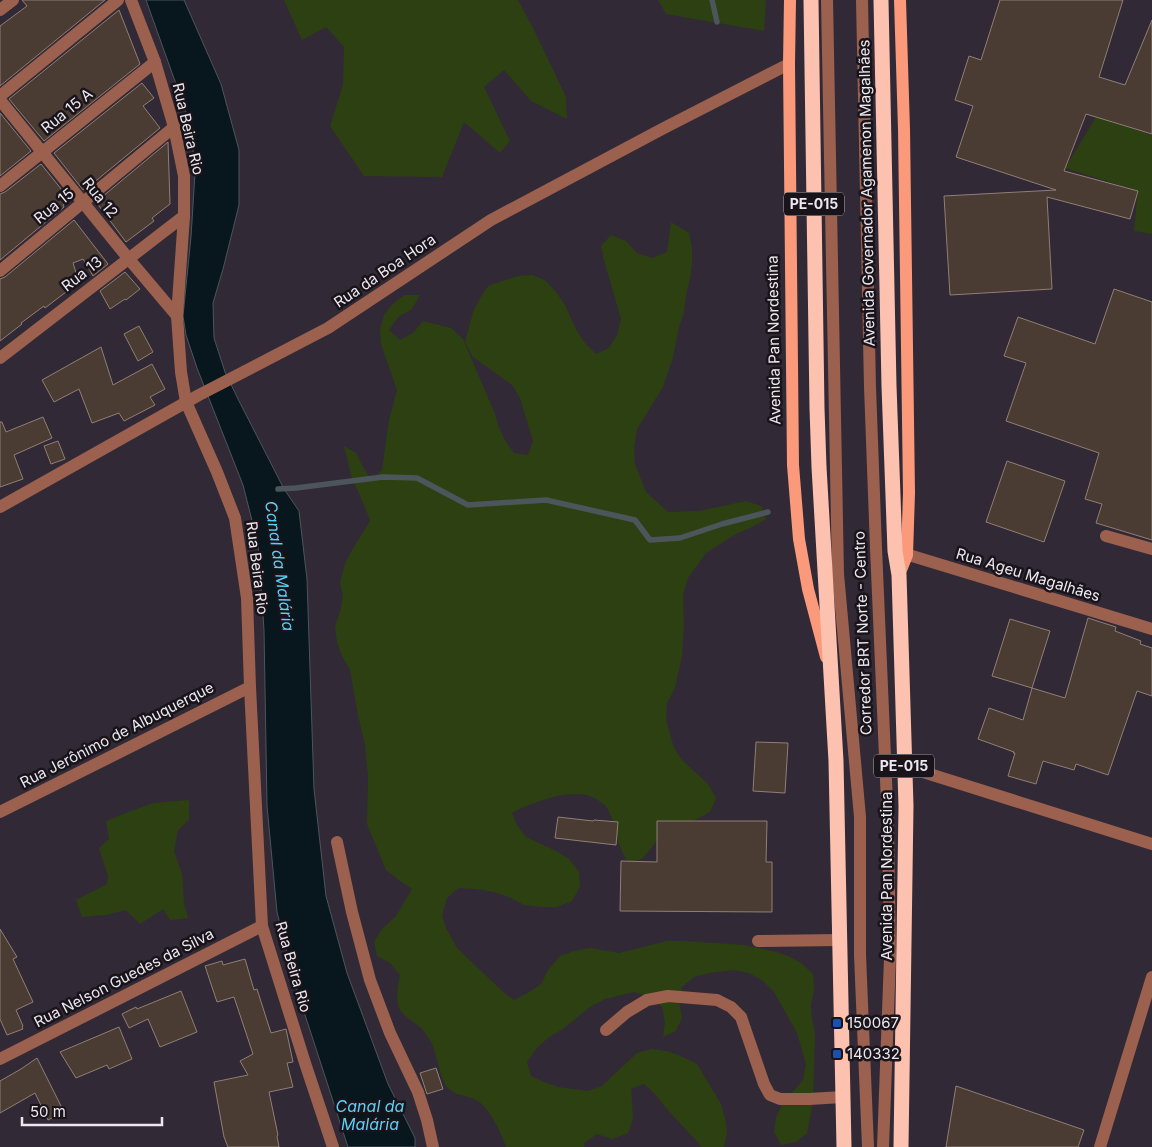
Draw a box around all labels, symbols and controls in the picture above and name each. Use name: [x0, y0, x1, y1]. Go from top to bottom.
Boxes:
street label: Avenida Governador Agamenon Magalhães: [854, 40, 879, 346]
street label: Rua Beira Rio: [169, 81, 208, 177]
street label: Rua 15 A: [37, 84, 96, 137]
street label: Rua 12: [78, 174, 122, 222]
street label: Rua 15: [30, 184, 78, 228]
road number: PE-015: [784, 192, 844, 215]
street label: Rua da Boa Hora: [330, 229, 439, 312]
street label: Rua 13: [58, 252, 106, 295]
street label: Avenida Pan Nordestina: [763, 255, 784, 425]
water label: Canal da Malária: [261, 500, 299, 633]
street label: Rua Beira Rio: [242, 520, 273, 616]
street label: Corredor BRT Norte - Centro: [849, 531, 876, 735]
street label: Rua Ageu Magalhães: [954, 544, 1103, 606]
street label: Rua Jerônimo de Albuquerque: [17, 677, 217, 792]
road number: PE-015: [874, 754, 934, 778]
street label: Avenida Pan Nordestina: [877, 792, 896, 960]
street label: Rua Beira Rio: [271, 919, 316, 1015]
street label: Rua Nelson Guedes da Silva: [31, 924, 217, 1031]
place label: 150067: [847, 1013, 899, 1032]
marker: 150067: [831, 1017, 843, 1029]
place label: 140332: [847, 1044, 900, 1063]
marker: 140332: [831, 1048, 843, 1060]
scale bar: [22, 1094, 162, 1126]
water label: Canal da Malária: [336, 1096, 405, 1134]
text: 50 m: [30, 1102, 66, 1121]

